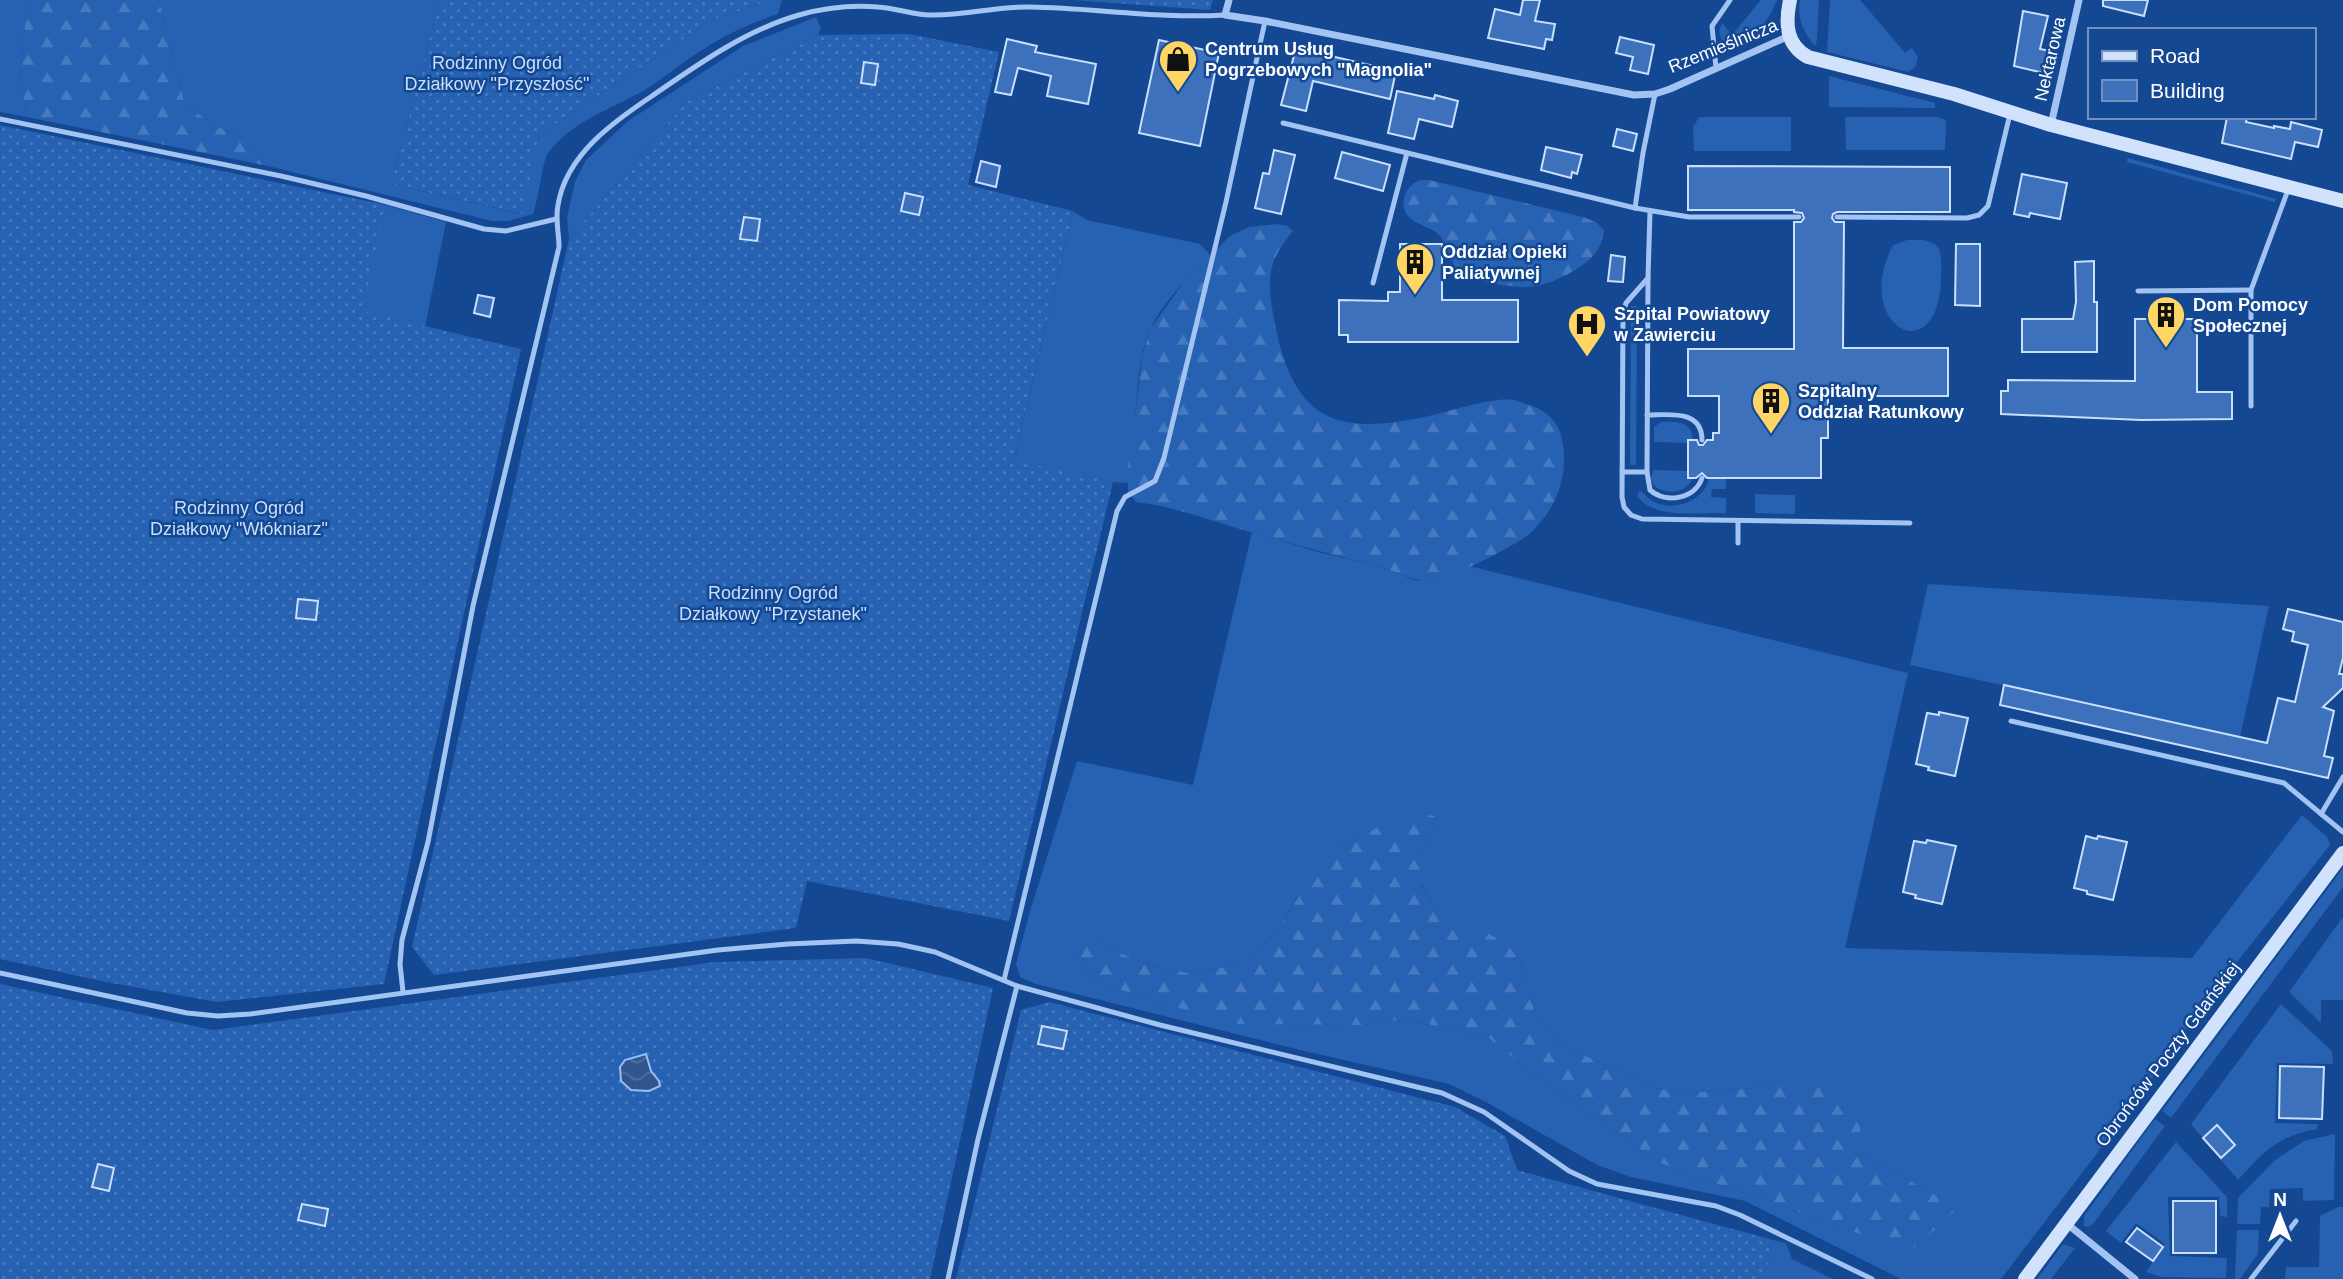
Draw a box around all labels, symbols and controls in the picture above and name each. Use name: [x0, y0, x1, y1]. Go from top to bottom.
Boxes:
street label: Nektarowa: [2031, 14, 2070, 103]
street label: Rzemieślnicza: [1665, 15, 1781, 77]
legend: [2088, 28, 2315, 119]
shop icon: Centrum Usług Pogrzebowych "Magnolia": [1157, 38, 1199, 93]
place label: Centrum Usług Pogrzebowych "Magnolia": [1205, 39, 1432, 80]
text: Road: [2150, 44, 2200, 67]
park label: Rodzinny Ogród Działkowy "Przyszłość": [405, 53, 589, 94]
text: Building: [2150, 79, 2225, 102]
building icon: Oddział Opieki Paliatywnej: [1394, 241, 1436, 296]
place label: Oddział Opieki Paliatywnej: [1442, 242, 1567, 283]
building icon: Dom Pomocy Społecznej: [2145, 294, 2187, 349]
place label: Dom Pomocy Społecznej: [2193, 295, 2308, 336]
hospital icon: Szpital Powiatowy w Zawierciu: [1566, 303, 1608, 358]
place label: Szpital Powiatowy w Zawierciu: [1613, 304, 1770, 345]
building icon: Szpitalny Oddział Ratunkowy: [1750, 380, 1792, 435]
place label: Szpitalny Oddział Ratunkowy: [1798, 381, 1964, 422]
park label: Rodzinny Ogród Działkowy "Włókniarz": [150, 498, 328, 539]
park label: Rodzinny Ogród Działkowy "Przystanek": [679, 583, 867, 624]
street label: Obrońców Poczty Gdańskiej: [2092, 958, 2244, 1150]
north arrow: [2245, 1181, 2315, 1251]
text: N: [2273, 1189, 2287, 1210]

